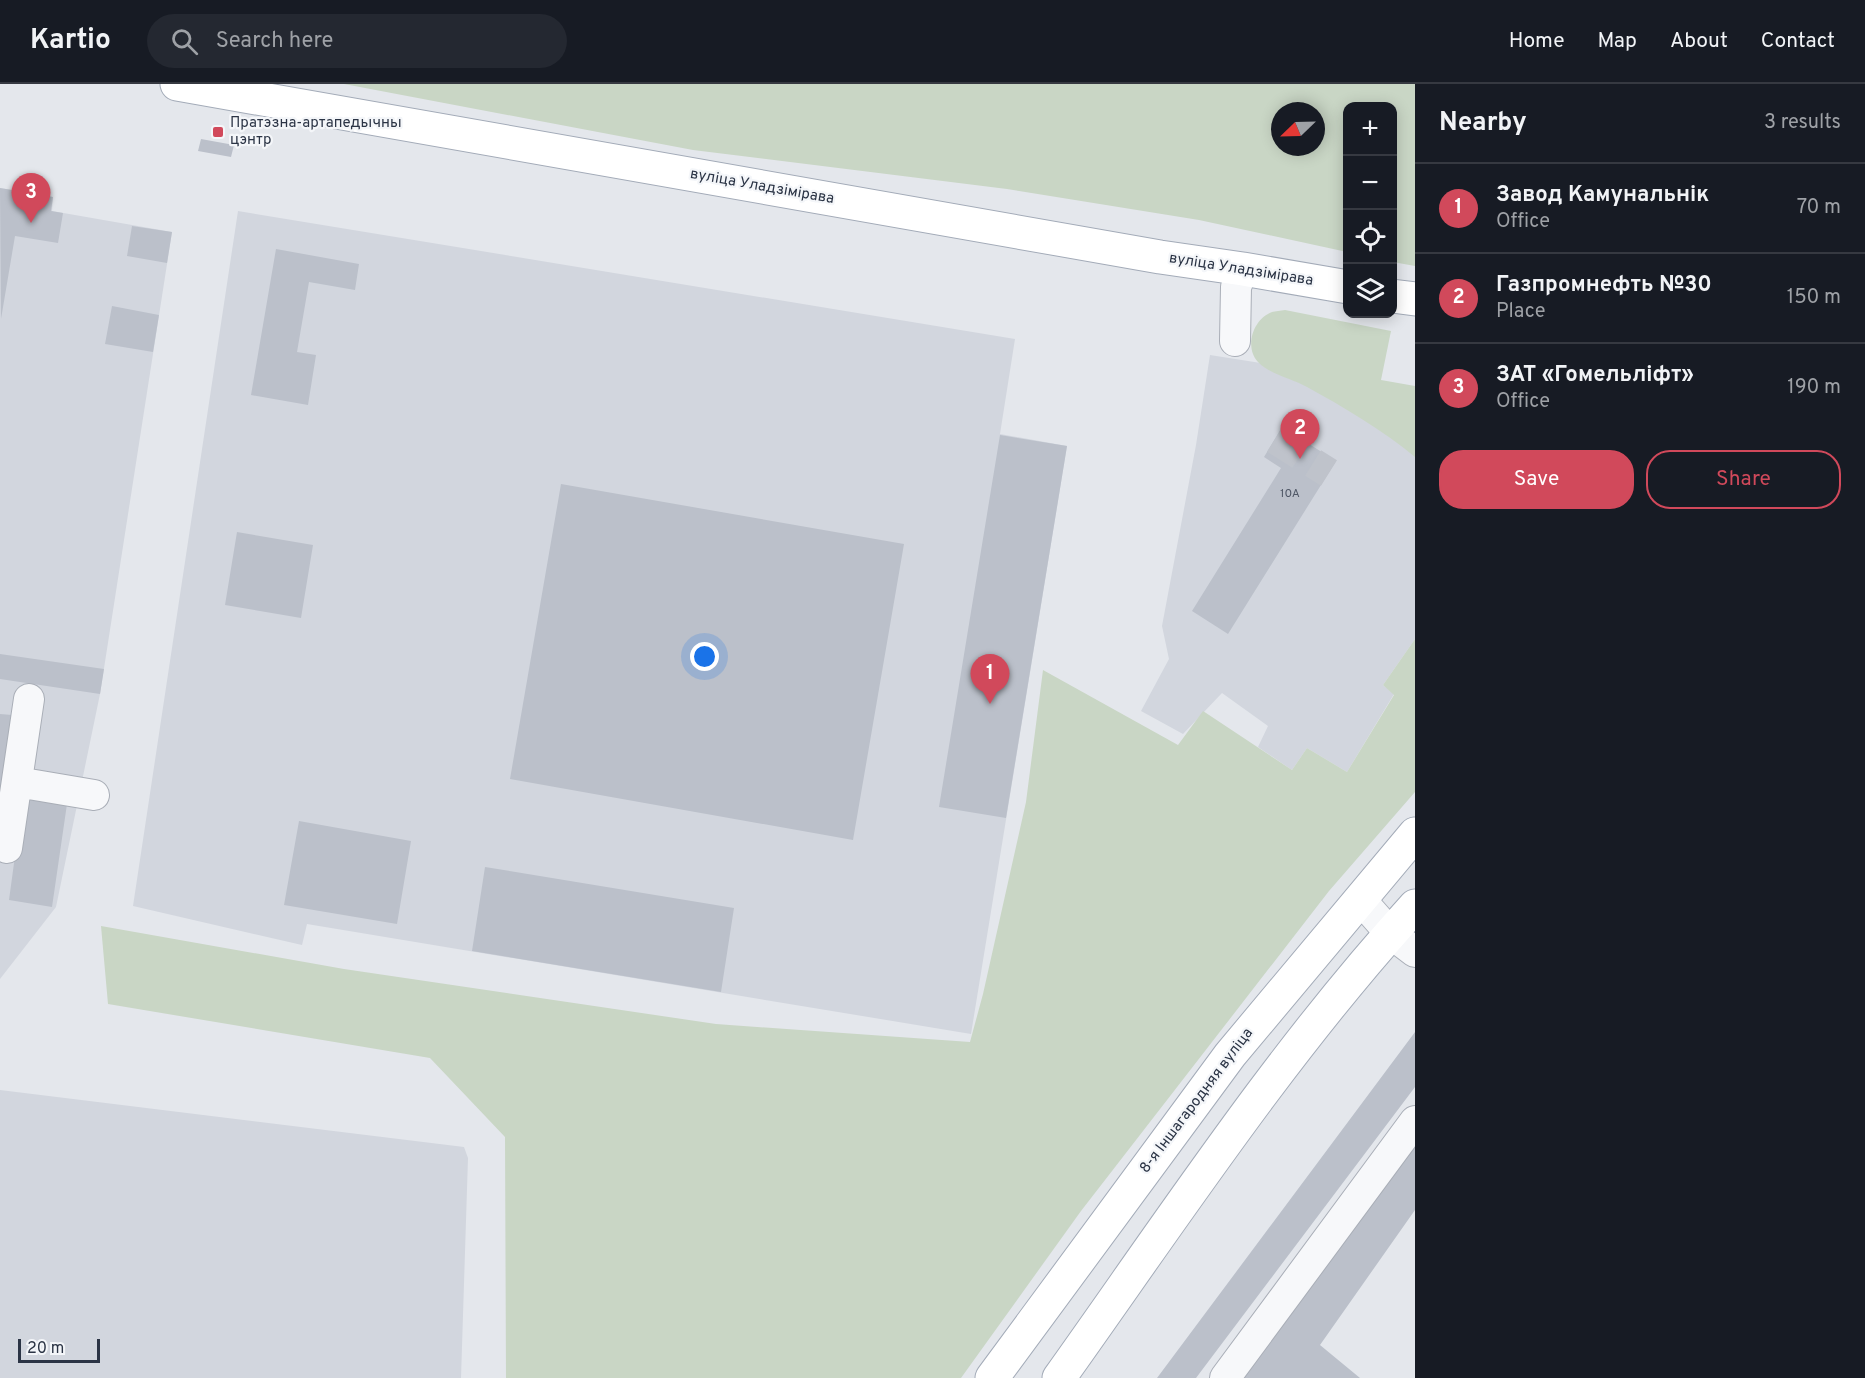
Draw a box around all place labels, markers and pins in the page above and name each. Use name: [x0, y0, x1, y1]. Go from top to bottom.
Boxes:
place label: Пратэзна-артапедычны цэнтр: [230, 114, 402, 150]
marker: Пратэзна-артапедычны цэнтр: [211, 125, 225, 139]
pin: 3: [12, 174, 51, 223]
pin: 2: [1280, 410, 1320, 459]
pin: 1: [970, 654, 1010, 704]

